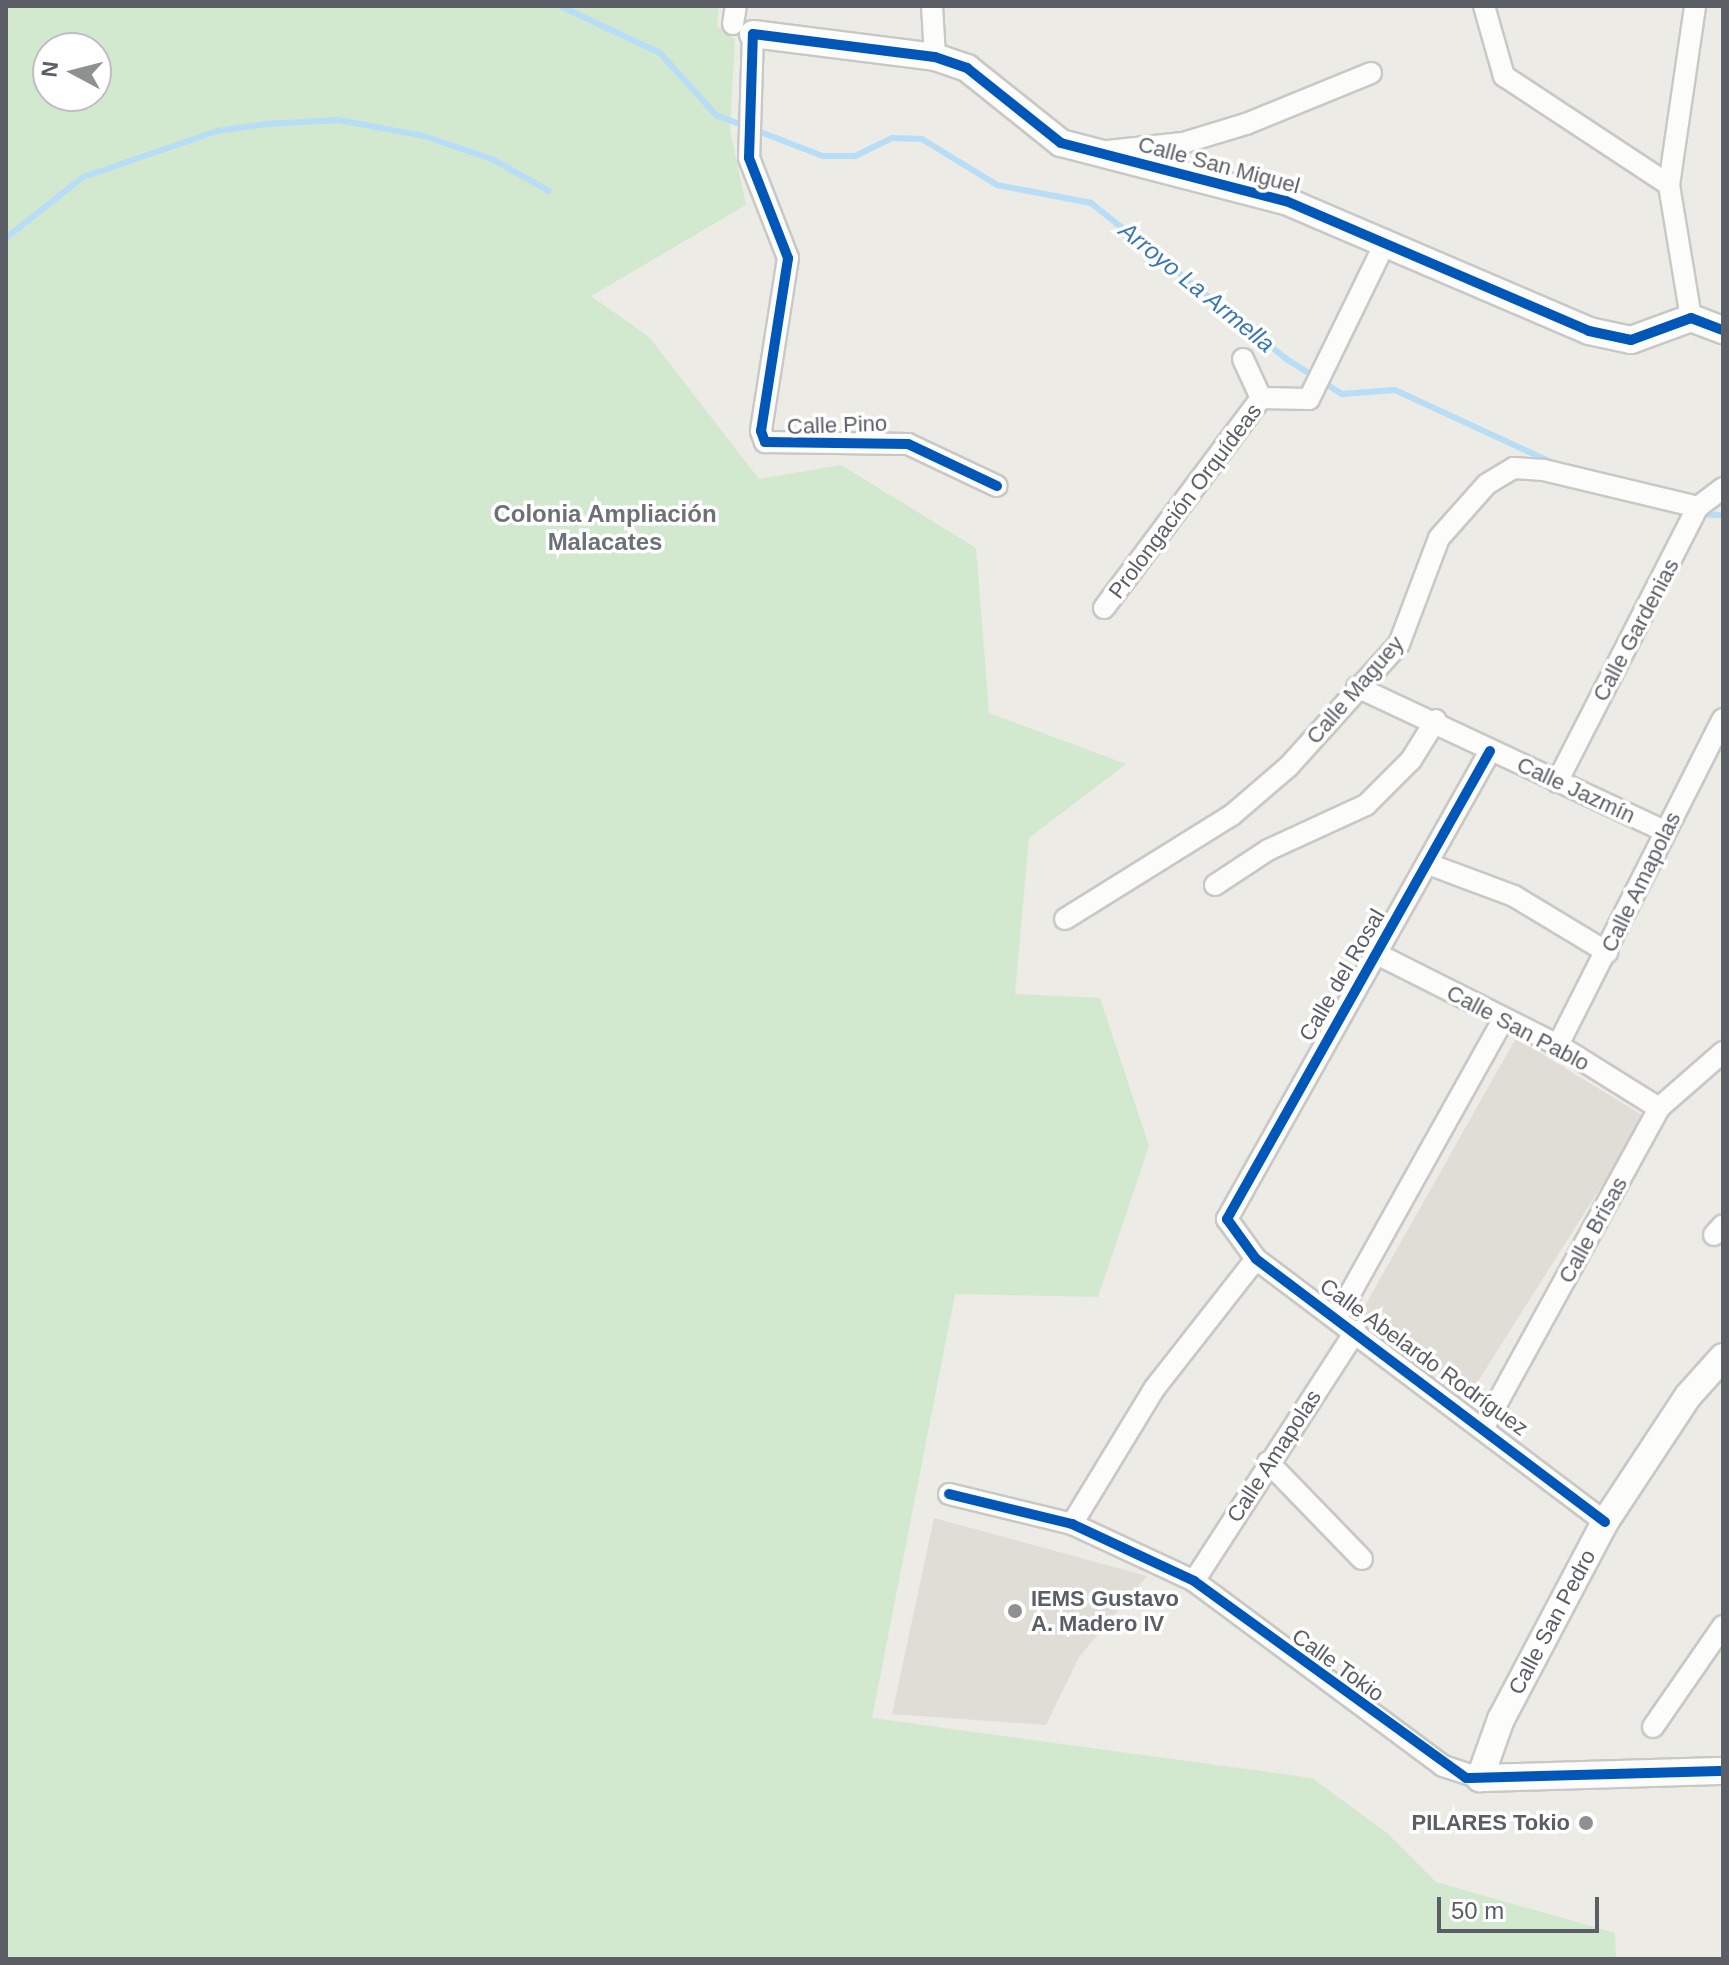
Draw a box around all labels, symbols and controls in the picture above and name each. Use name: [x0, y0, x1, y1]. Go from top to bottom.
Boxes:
north arrow: [32, 32, 112, 112]
text: N: [36, 60, 63, 79]
street label: Calle San Miguel: [1135, 131, 1303, 199]
water label: Arroyo La Armella: [1113, 215, 1281, 359]
street label: Prolongación Orquídeas: [1103, 398, 1267, 604]
street label: Calle Pino: [786, 410, 888, 440]
district label: Colonia Ampliación Malacates: [493, 500, 717, 556]
street label: Calle Gardenias: [1587, 554, 1685, 706]
street label: Calle Maguey: [1301, 631, 1409, 749]
street label: Calle Jazmín: [1513, 751, 1639, 829]
street label: Calle Amapolas: [1595, 807, 1687, 957]
street label: Calle del Rosal: [1294, 904, 1390, 1046]
street label: Calle San Pablo: [1442, 979, 1594, 1077]
street label: Calle Brisas: [1553, 1172, 1633, 1288]
street label: Calle Abelardo Rodríguez: [1314, 1272, 1534, 1442]
street label: Calle Amapolas: [1221, 1384, 1327, 1528]
street label: Calle San Pedro: [1503, 1545, 1601, 1699]
place label: IEMS Gustavo A. Madero IV: [1031, 1585, 1179, 1636]
marker: IEMS Gustavo A. Madero IV: [1006, 1602, 1024, 1620]
street label: Calle Tokio: [1287, 1623, 1389, 1707]
place label: PILARES Tokio: [1412, 1810, 1570, 1836]
marker: PILARES Tokio: [1577, 1814, 1595, 1832]
scale bar: [1441, 1881, 1603, 1931]
text: 50 m: [1451, 1897, 1504, 1924]

